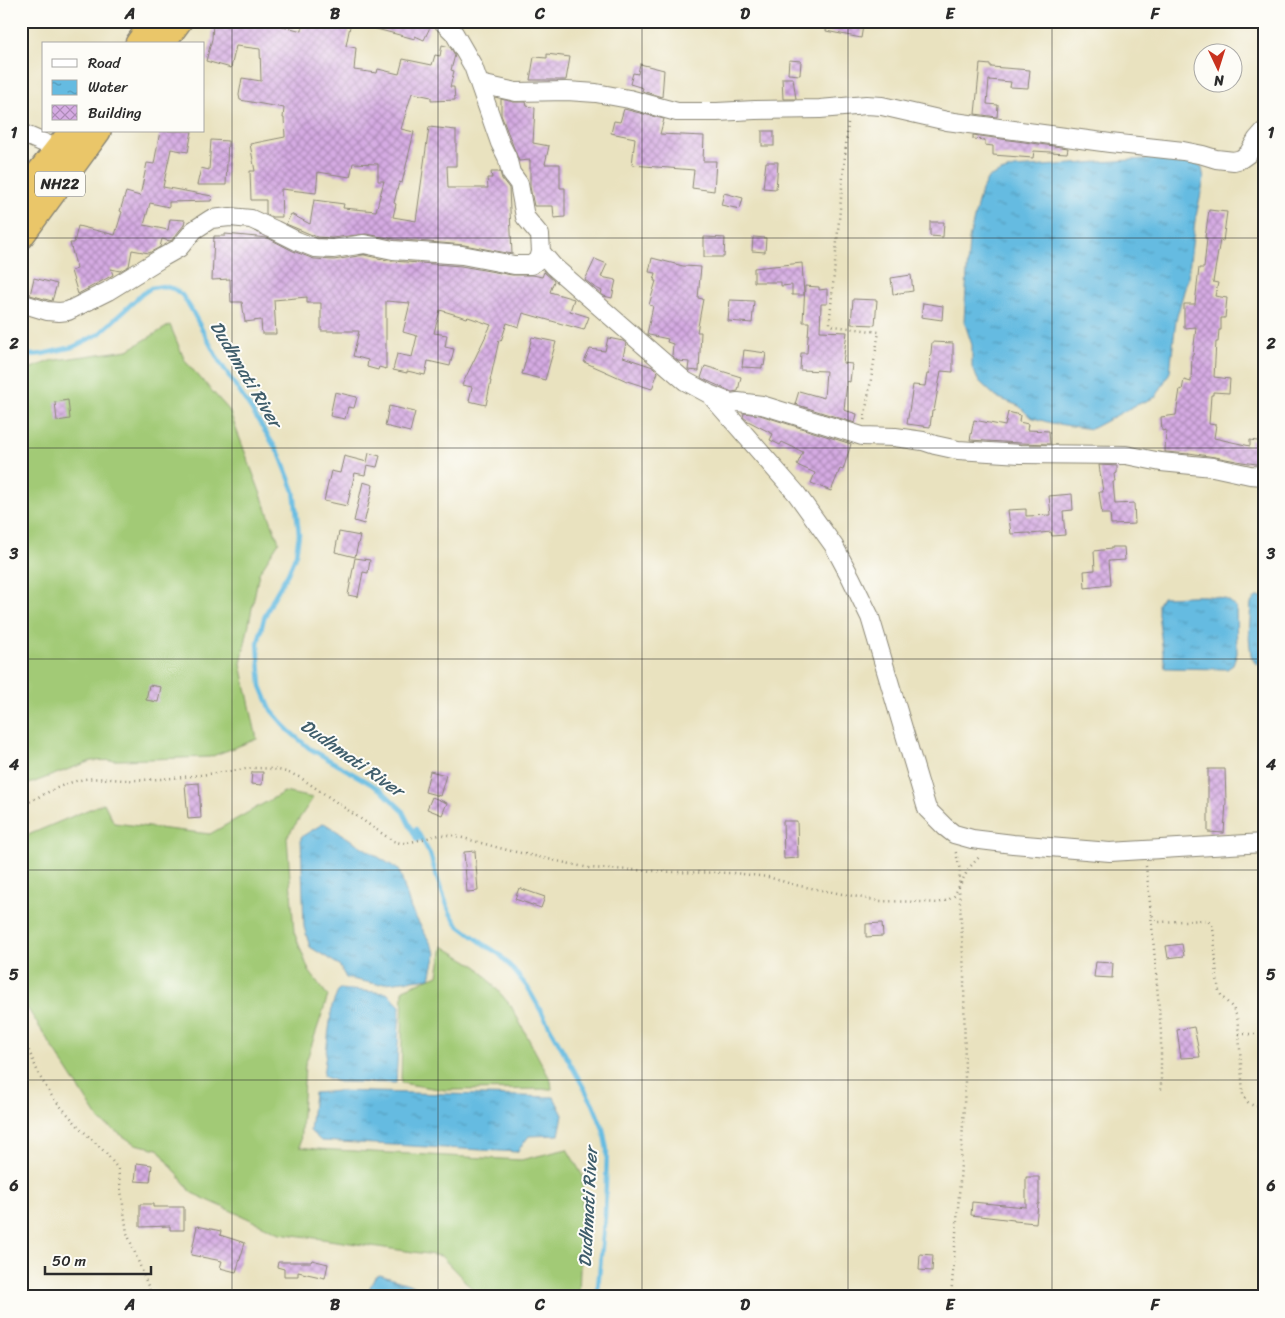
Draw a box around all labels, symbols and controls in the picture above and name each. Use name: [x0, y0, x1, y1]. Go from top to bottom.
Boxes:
text: A: [124, 0, 135, 28]
text: B: [330, 0, 341, 28]
text: C: [534, 0, 546, 28]
text: D: [740, 0, 750, 28]
text: E: [946, 0, 956, 28]
text: F: [1150, 0, 1161, 28]
legend: [42, 42, 205, 132]
north arrow: [1192, 42, 1242, 92]
text: Road: [88, 50, 121, 76]
text: N: [1213, 68, 1226, 93]
text: Water: [88, 74, 128, 100]
text: Building: [88, 100, 142, 126]
text: 1: [11, 118, 18, 147]
text: 1: [1268, 118, 1275, 147]
road number: NH22: [35, 172, 85, 196]
water label: Dudhmati River: [201, 314, 293, 437]
text: 2: [8, 329, 19, 358]
text: 2: [1265, 329, 1276, 358]
text: 3: [9, 539, 19, 568]
text: 3: [1266, 539, 1276, 568]
water label: Dudhmati River: [293, 710, 414, 808]
text: 4: [8, 750, 19, 779]
text: 4: [1265, 750, 1276, 779]
text: 5: [9, 960, 19, 989]
text: 5: [1266, 960, 1276, 989]
water label: Dudhmati River: [569, 1142, 607, 1268]
text: 6: [8, 1171, 19, 1200]
text: 6: [1265, 1171, 1276, 1200]
scale bar: [45, 1243, 151, 1275]
text: 50 m: [52, 1248, 87, 1274]
text: A: [124, 1290, 135, 1318]
text: B: [330, 1290, 341, 1318]
text: C: [534, 1290, 546, 1318]
text: D: [740, 1290, 750, 1318]
text: E: [946, 1290, 956, 1318]
text: F: [1150, 1290, 1161, 1318]

